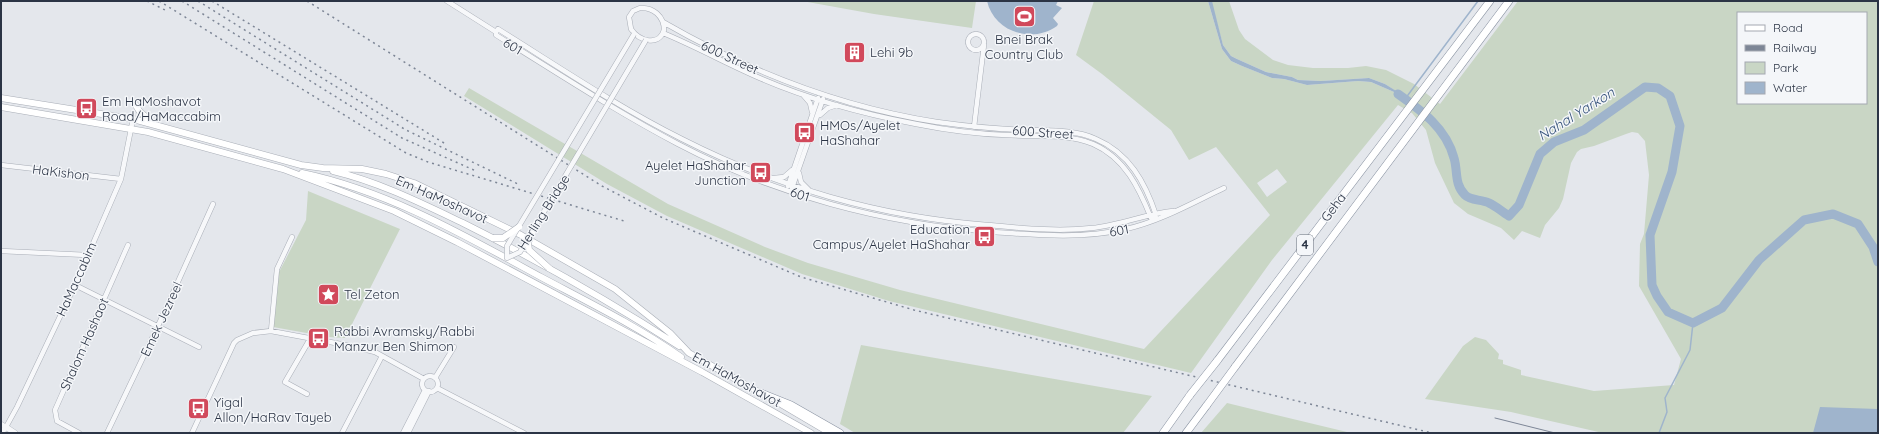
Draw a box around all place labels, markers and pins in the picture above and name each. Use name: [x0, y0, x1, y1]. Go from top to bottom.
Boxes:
sports icon: Bnei Brak Country Club: [1011, 4, 1037, 30]
place label: Bnei Brak Country Club: [985, 31, 1063, 62]
building icon: Lehi 9b: [841, 39, 867, 65]
place label: Lehi 9b: [870, 44, 913, 60]
place label: Em HaMoshavot Road/HaMaccabim: [102, 93, 221, 124]
bus stop icon: Em HaMoshavot Road/HaMaccabim: [73, 95, 99, 121]
place label: HMOs/Ayelet HaShahar: [820, 117, 900, 148]
bus stop icon: HMOs/Ayelet HaShahar: [791, 119, 817, 145]
place label: Ayelet HaShahar Junction: [645, 157, 746, 188]
bus stop icon: Ayelet HaShahar Junction: [748, 159, 774, 185]
place label: Education Campus/Ayelet HaShahar: [813, 221, 970, 252]
bus stop icon: Education Campus/Ayelet HaShahar: [972, 223, 998, 249]
place icon: Tel Zeton: [315, 281, 341, 307]
place label: Tel Zeton: [344, 286, 400, 302]
place label: Rabbi Avramsky/Rabbi Manzur Ben Shimon: [334, 323, 475, 354]
bus stop icon: Rabbi Avramsky/Rabbi Manzur Ben Shimon: [305, 325, 331, 351]
place label: Yigal Allon/HaRav Tayeb: [214, 394, 332, 425]
bus stop icon: Yigal Allon/HaRav Tayeb: [186, 396, 212, 422]

